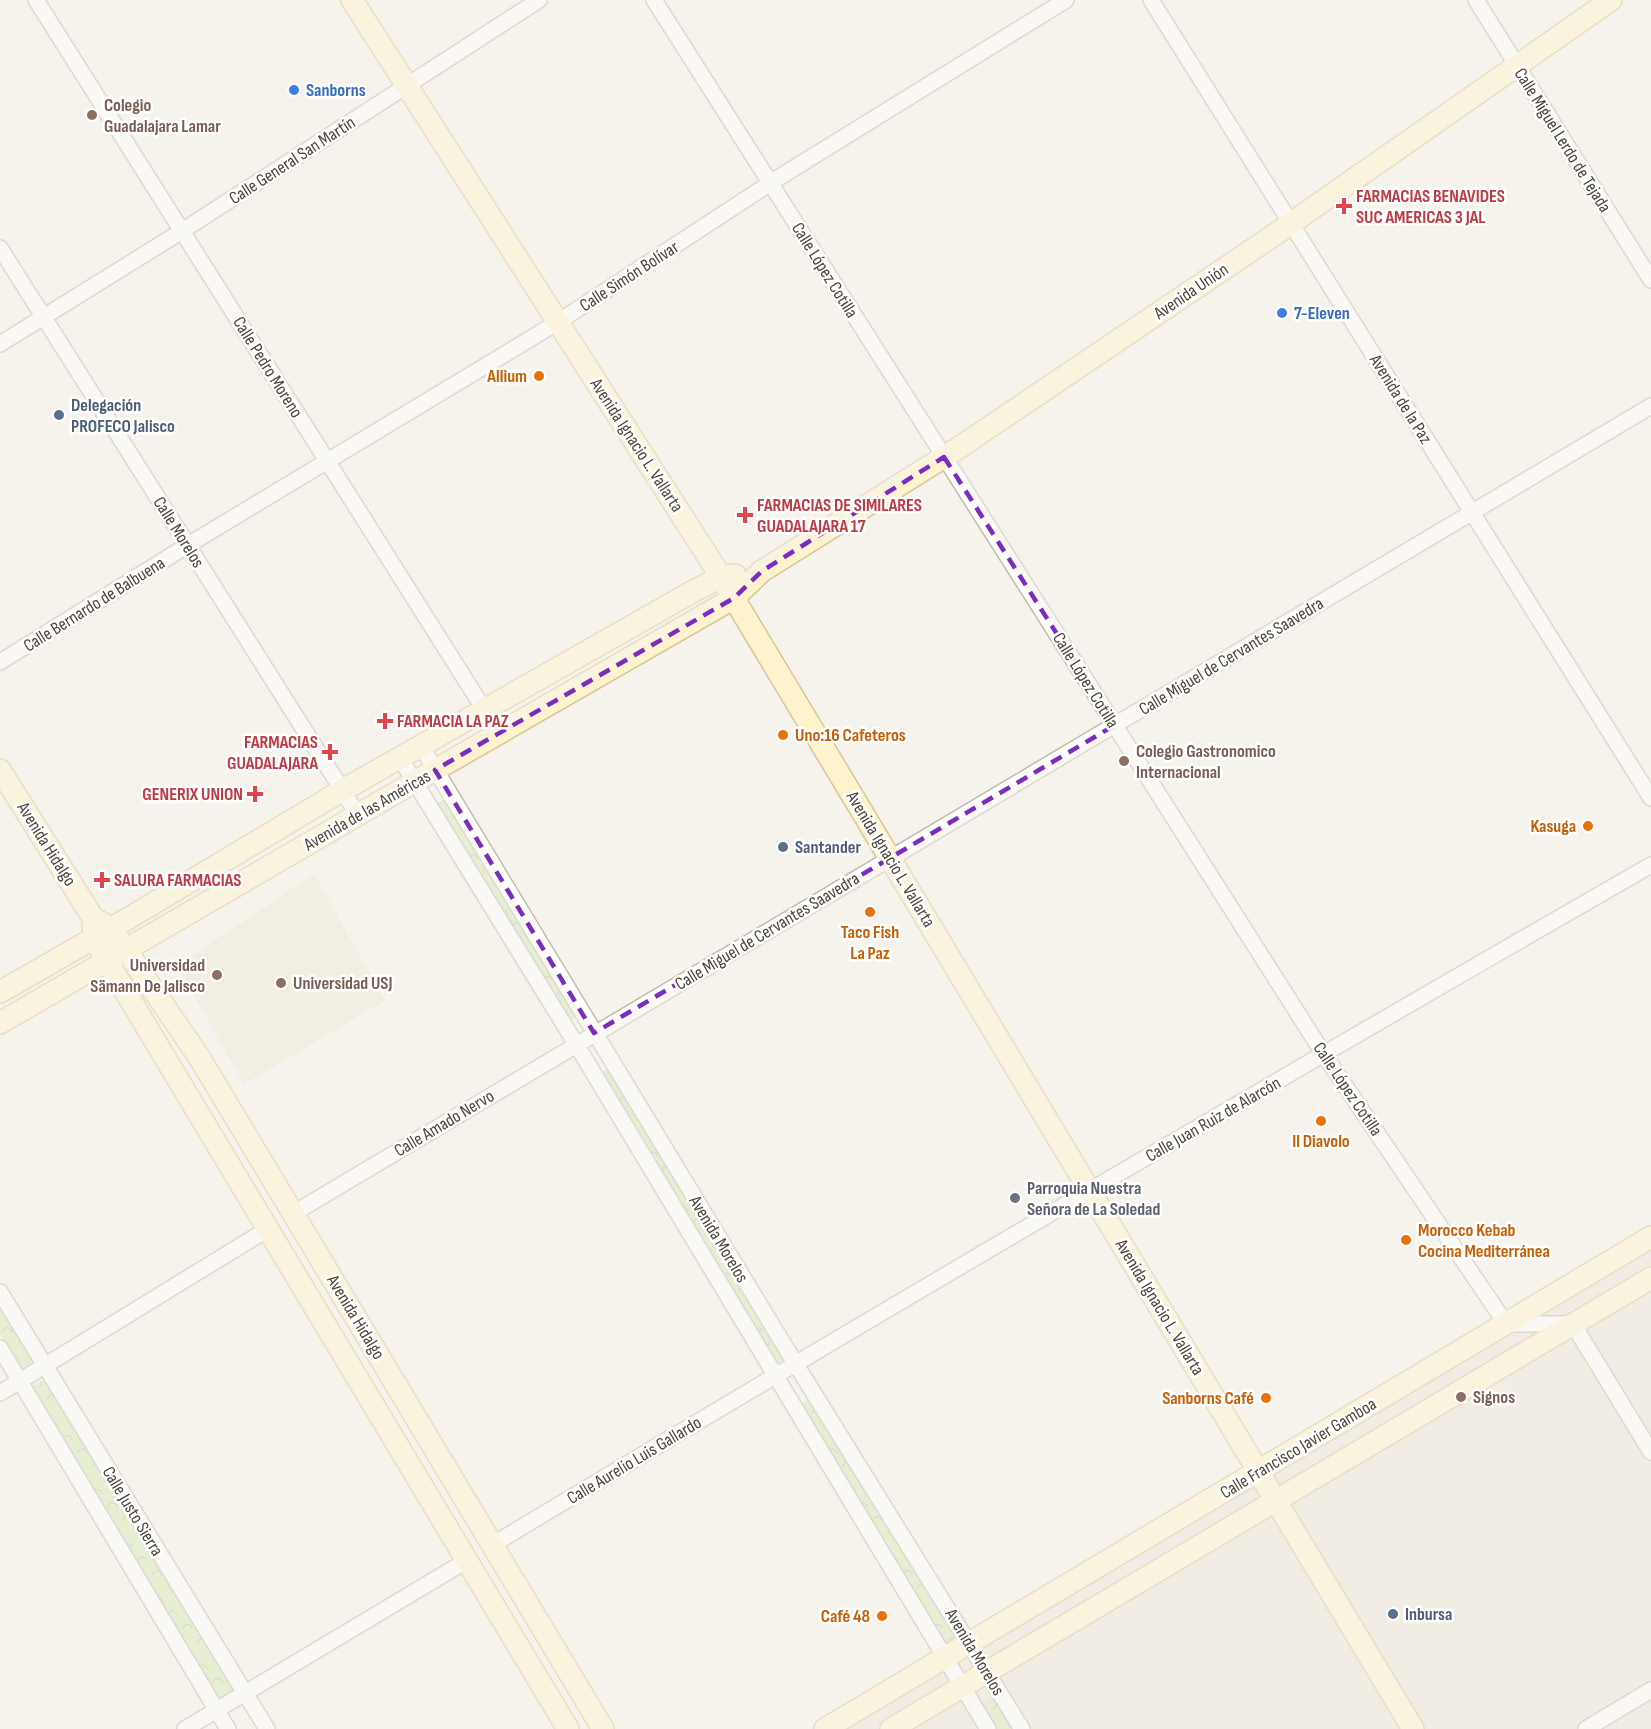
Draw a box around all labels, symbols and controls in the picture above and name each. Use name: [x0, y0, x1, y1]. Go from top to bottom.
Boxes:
street label: Calle Miguel Lerdo de Tejada: [1510, 64, 1616, 216]
place label: Sanborns: [306, 80, 366, 101]
marker: Sanborns: [287, 83, 301, 97]
place label: Colegio Guadalajara Lamar: [104, 95, 221, 137]
marker: Colegio Guadalajara Lamar: [85, 108, 99, 122]
street label: Calle General San Martín: [225, 112, 359, 209]
place label: FARMACIAS BENAVIDES SUC AMERICAS 3 JAL: [1356, 186, 1505, 228]
marker: FARMACIAS BENAVIDES SUC AMERICAS 3 JAL: [1337, 199, 1351, 213]
street label: Calle López Cotilla: [787, 219, 862, 322]
street label: Calle Simón Bolívar: [576, 237, 683, 316]
street label: Avenida Unión: [1149, 259, 1232, 324]
place label: 7-Eleven: [1294, 303, 1350, 324]
marker: 7-Eleven: [1275, 306, 1289, 320]
street label: Calle Pedro Moreno: [228, 313, 307, 422]
street label: Avenida de la Paz: [1364, 350, 1437, 448]
place label: Allium: [486, 366, 527, 387]
marker: Allium: [532, 369, 546, 383]
street label: Avenida Ignacio L. Vallarta: [585, 374, 688, 516]
place label: Delegación PROFECO Jalisco: [71, 395, 175, 437]
marker: Delegación PROFECO Jalisco: [52, 408, 66, 422]
street label: Calle Morelos: [149, 493, 209, 572]
place label: FARMACIAS DE SIMILARES GUADALAJARA 17: [757, 495, 922, 537]
marker: FARMACIAS DE SIMILARES GUADALAJARA 17: [738, 508, 752, 522]
street label: Calle Bernardo de Balbuena: [20, 552, 169, 656]
street label: Calle Miguel de Cervantes Saavedra: [1135, 593, 1327, 720]
street label: Calle López Cotilla: [1048, 629, 1123, 732]
place label: FARMACIA LA PAZ: [397, 711, 509, 732]
marker: FARMACIA LA PAZ: [378, 714, 392, 728]
place label: Uno:16 Cafeteros: [795, 725, 906, 746]
marker: Uno:16 Cafeteros: [776, 728, 790, 742]
place label: FARMACIAS GUADALAJARA: [227, 732, 318, 774]
place label: Colegio Gastronomico Internacional: [1136, 741, 1276, 783]
marker: FARMACIAS GUADALAJARA: [323, 745, 337, 759]
marker: Colegio Gastronomico Internacional: [1117, 754, 1131, 768]
street label: Avenida de las Américas: [299, 766, 434, 856]
place label: GENERIX UNION: [142, 784, 243, 805]
marker: GENERIX UNION: [248, 787, 262, 801]
street label: Avenida Ignacio L. Vallarta: [841, 787, 940, 931]
street label: Avenida Hidalgo: [12, 798, 81, 890]
place label: Kasuga: [1530, 816, 1576, 837]
marker: Kasuga: [1581, 819, 1595, 833]
place label: Santander: [795, 837, 861, 858]
marker: Santander: [776, 840, 790, 854]
street label: Calle Miguel de Cervantes Saavedra: [671, 868, 863, 995]
place label: SALURA FARMACIAS: [114, 870, 241, 891]
marker: SALURA FARMACIAS: [95, 873, 109, 887]
marker: Taco Fish La Paz: [863, 905, 877, 919]
place label: Taco Fish La Paz: [841, 922, 899, 964]
place label: Universidad Sämann De Jalisco: [90, 955, 205, 997]
marker: Universidad Sämann De Jalisco: [210, 968, 224, 982]
place label: Universidad USJ: [293, 973, 393, 994]
marker: Universidad USJ: [274, 976, 288, 990]
street label: Calle López Cotilla: [1309, 1038, 1387, 1140]
street label: Calle Juan Ruiz de Alarcón: [1142, 1072, 1284, 1167]
street label: Calle Amado Nervo: [391, 1085, 498, 1161]
marker: Il Diavolo: [1314, 1114, 1328, 1128]
place label: Il Diavolo: [1292, 1131, 1350, 1152]
place label: Parroquia Nuestra Señora de La Soledad: [1027, 1178, 1160, 1220]
street label: Avenida Morelos: [684, 1191, 753, 1286]
marker: Parroquia Nuestra Señora de La Soledad: [1008, 1191, 1022, 1205]
place label: Morocco Kebab Cocina Mediterránea: [1418, 1220, 1550, 1262]
marker: Morocco Kebab Cocina Mediterránea: [1399, 1233, 1413, 1247]
street label: Avenida Ignacio L. Vallarta: [1110, 1235, 1209, 1379]
street label: Avenida Hidalgo: [322, 1270, 389, 1363]
place label: Signos: [1473, 1387, 1515, 1408]
place label: Sanborns Café: [1162, 1388, 1254, 1409]
marker: Signos: [1454, 1390, 1468, 1404]
marker: Sanborns Café: [1259, 1391, 1273, 1405]
street label: Calle Francisco Javier Gamboa: [1216, 1393, 1380, 1503]
street label: Calle Aurelio Luis Gallardo: [563, 1412, 705, 1509]
street label: Calle Justo Sierra: [98, 1463, 168, 1560]
street label: Avenida Morelos: [940, 1604, 1009, 1699]
place label: Inbursa: [1405, 1604, 1452, 1625]
place label: Café 48: [821, 1606, 870, 1627]
marker: Inbursa: [1386, 1607, 1400, 1621]
marker: Café 48: [875, 1609, 889, 1623]

